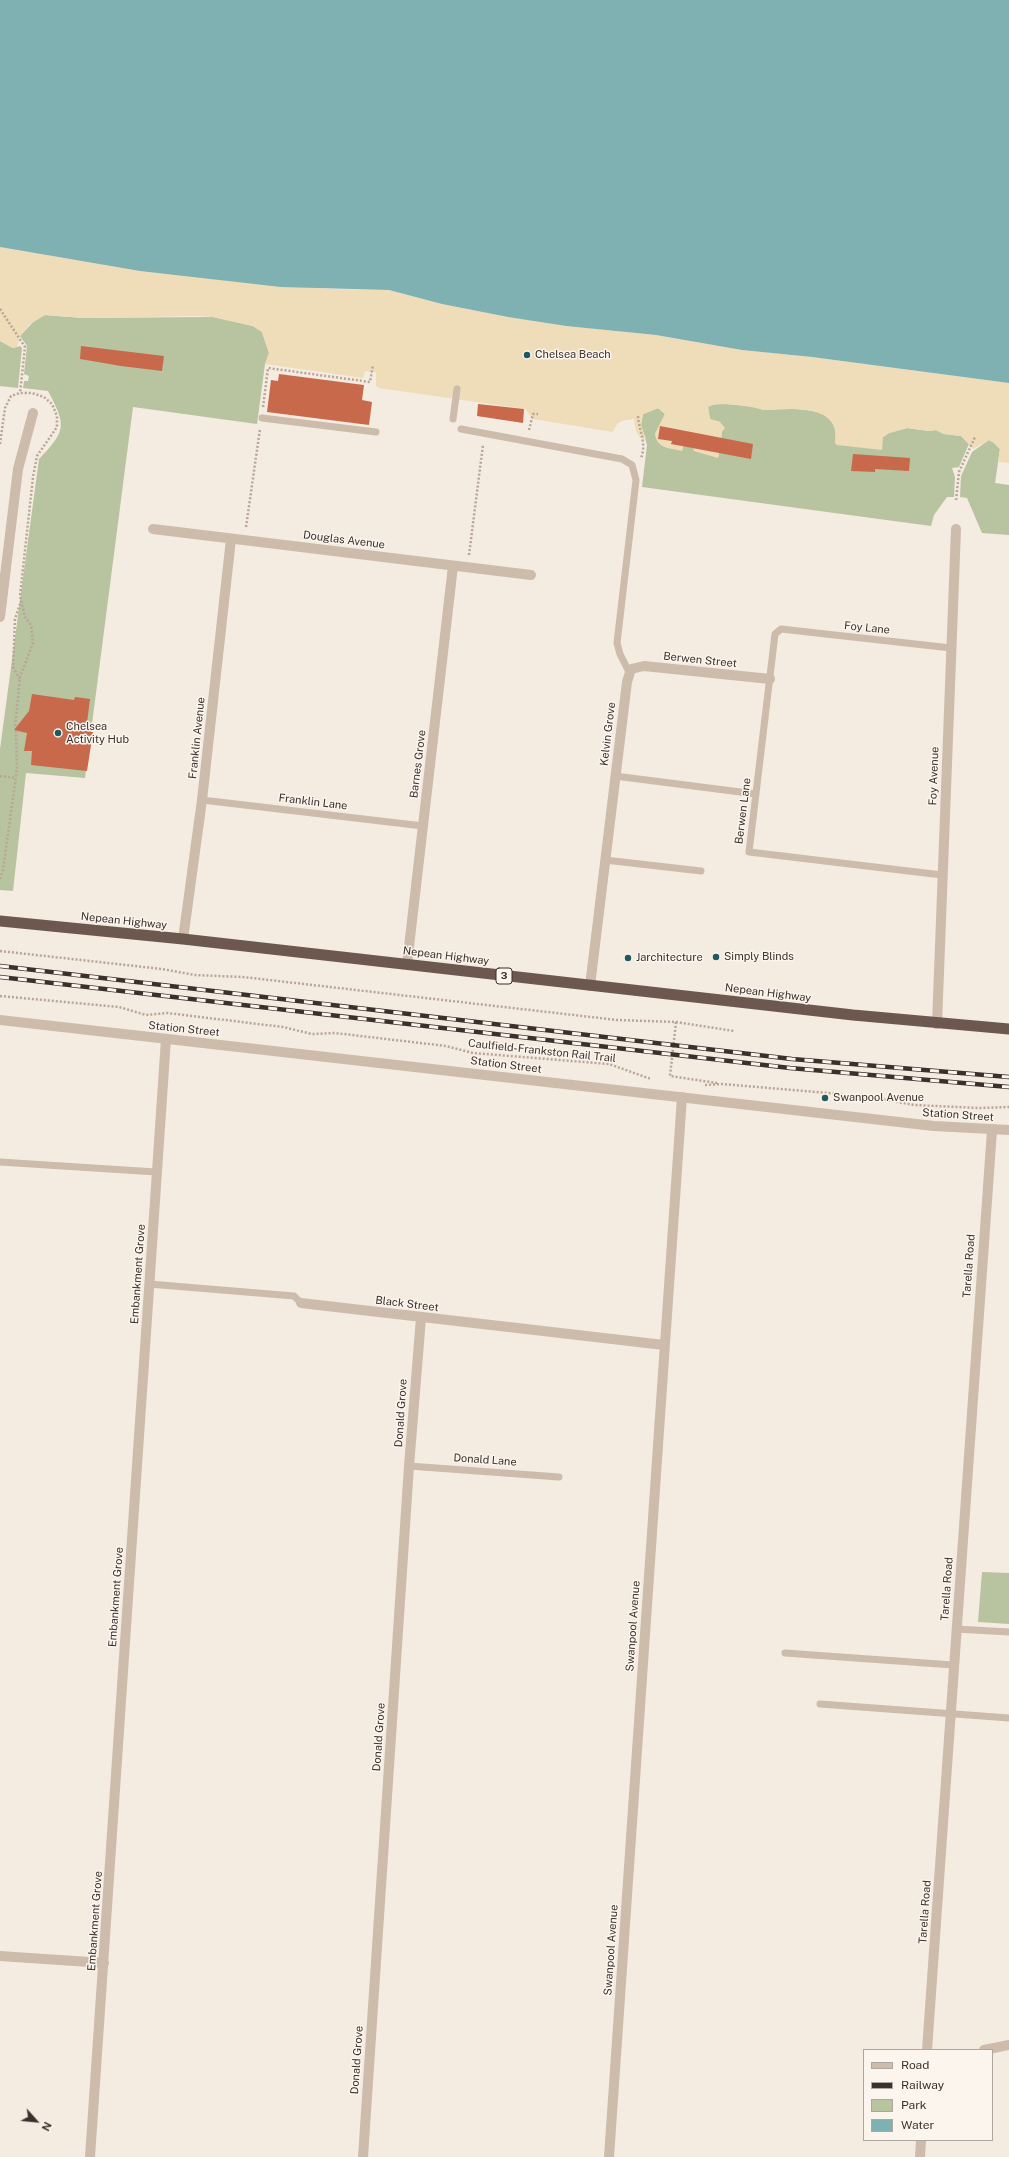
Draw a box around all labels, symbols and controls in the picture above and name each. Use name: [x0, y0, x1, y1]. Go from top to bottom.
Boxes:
place label: Chelsea Beach: [535, 348, 611, 362]
marker: Chelsea Beach: [522, 350, 532, 360]
street label: Douglas Avenue: [302, 528, 386, 552]
street label: Foy Lane: [843, 619, 891, 637]
street label: Berwen Street: [663, 650, 737, 670]
street label: Franklin Avenue: [186, 696, 208, 780]
street label: Kelvin Grove: [598, 701, 618, 767]
place label: Chelsea Activity Hub: [66, 720, 129, 746]
marker: Chelsea Activity Hub: [53, 728, 63, 738]
street label: Barnes Grove: [407, 729, 429, 799]
street label: Foy Avenue: [926, 746, 942, 806]
street label: Berwen Lane: [732, 777, 754, 845]
street label: Franklin Lane: [278, 791, 348, 813]
street label: Nepean Highway: [80, 910, 168, 932]
street label: Nepean Highway: [402, 944, 490, 968]
place label: Simply Blinds: [724, 950, 794, 964]
place label: Jarchitecture: [636, 951, 703, 965]
marker: Simply Blinds: [711, 952, 721, 962]
marker: Jarchitecture: [623, 953, 633, 963]
road number: 3: [496, 968, 512, 984]
street label: Nepean Highway: [724, 981, 812, 1005]
street label: Station Street: [148, 1019, 220, 1039]
street label: Caulfield-Frankston Rail Trail: [467, 1037, 617, 1065]
street label: Station Street: [470, 1054, 542, 1076]
place label: Swanpool Avenue: [833, 1091, 924, 1105]
marker: Swanpool Avenue: [820, 1093, 830, 1103]
street label: Station Street: [922, 1106, 994, 1124]
street label: Embankment Grove: [128, 1224, 148, 1324]
street label: Tarella Road: [960, 1234, 978, 1298]
street label: Black Street: [375, 1294, 439, 1314]
street label: Donald Grove: [392, 1378, 410, 1448]
street label: Donald Lane: [453, 1451, 517, 1469]
street label: Embankment Grove: [106, 1547, 126, 1647]
street label: Tarella Road: [938, 1557, 956, 1621]
street label: Swanpool Avenue: [623, 1580, 643, 1672]
street label: Donald Grove: [370, 1702, 388, 1772]
street label: Embankment Grove: [85, 1871, 105, 1971]
street label: Tarella Road: [916, 1880, 934, 1944]
street label: Swanpool Avenue: [601, 1904, 621, 1996]
street label: Donald Grove: [348, 2025, 366, 2095]
legend: [863, 2049, 993, 2141]
text: Road: [901, 2058, 929, 2072]
text: Railway: [901, 2078, 944, 2092]
text: Park: [901, 2098, 927, 2112]
north arrow: [16, 2101, 56, 2141]
text: Water: [901, 2118, 934, 2132]
text: N: [39, 2120, 54, 2133]

